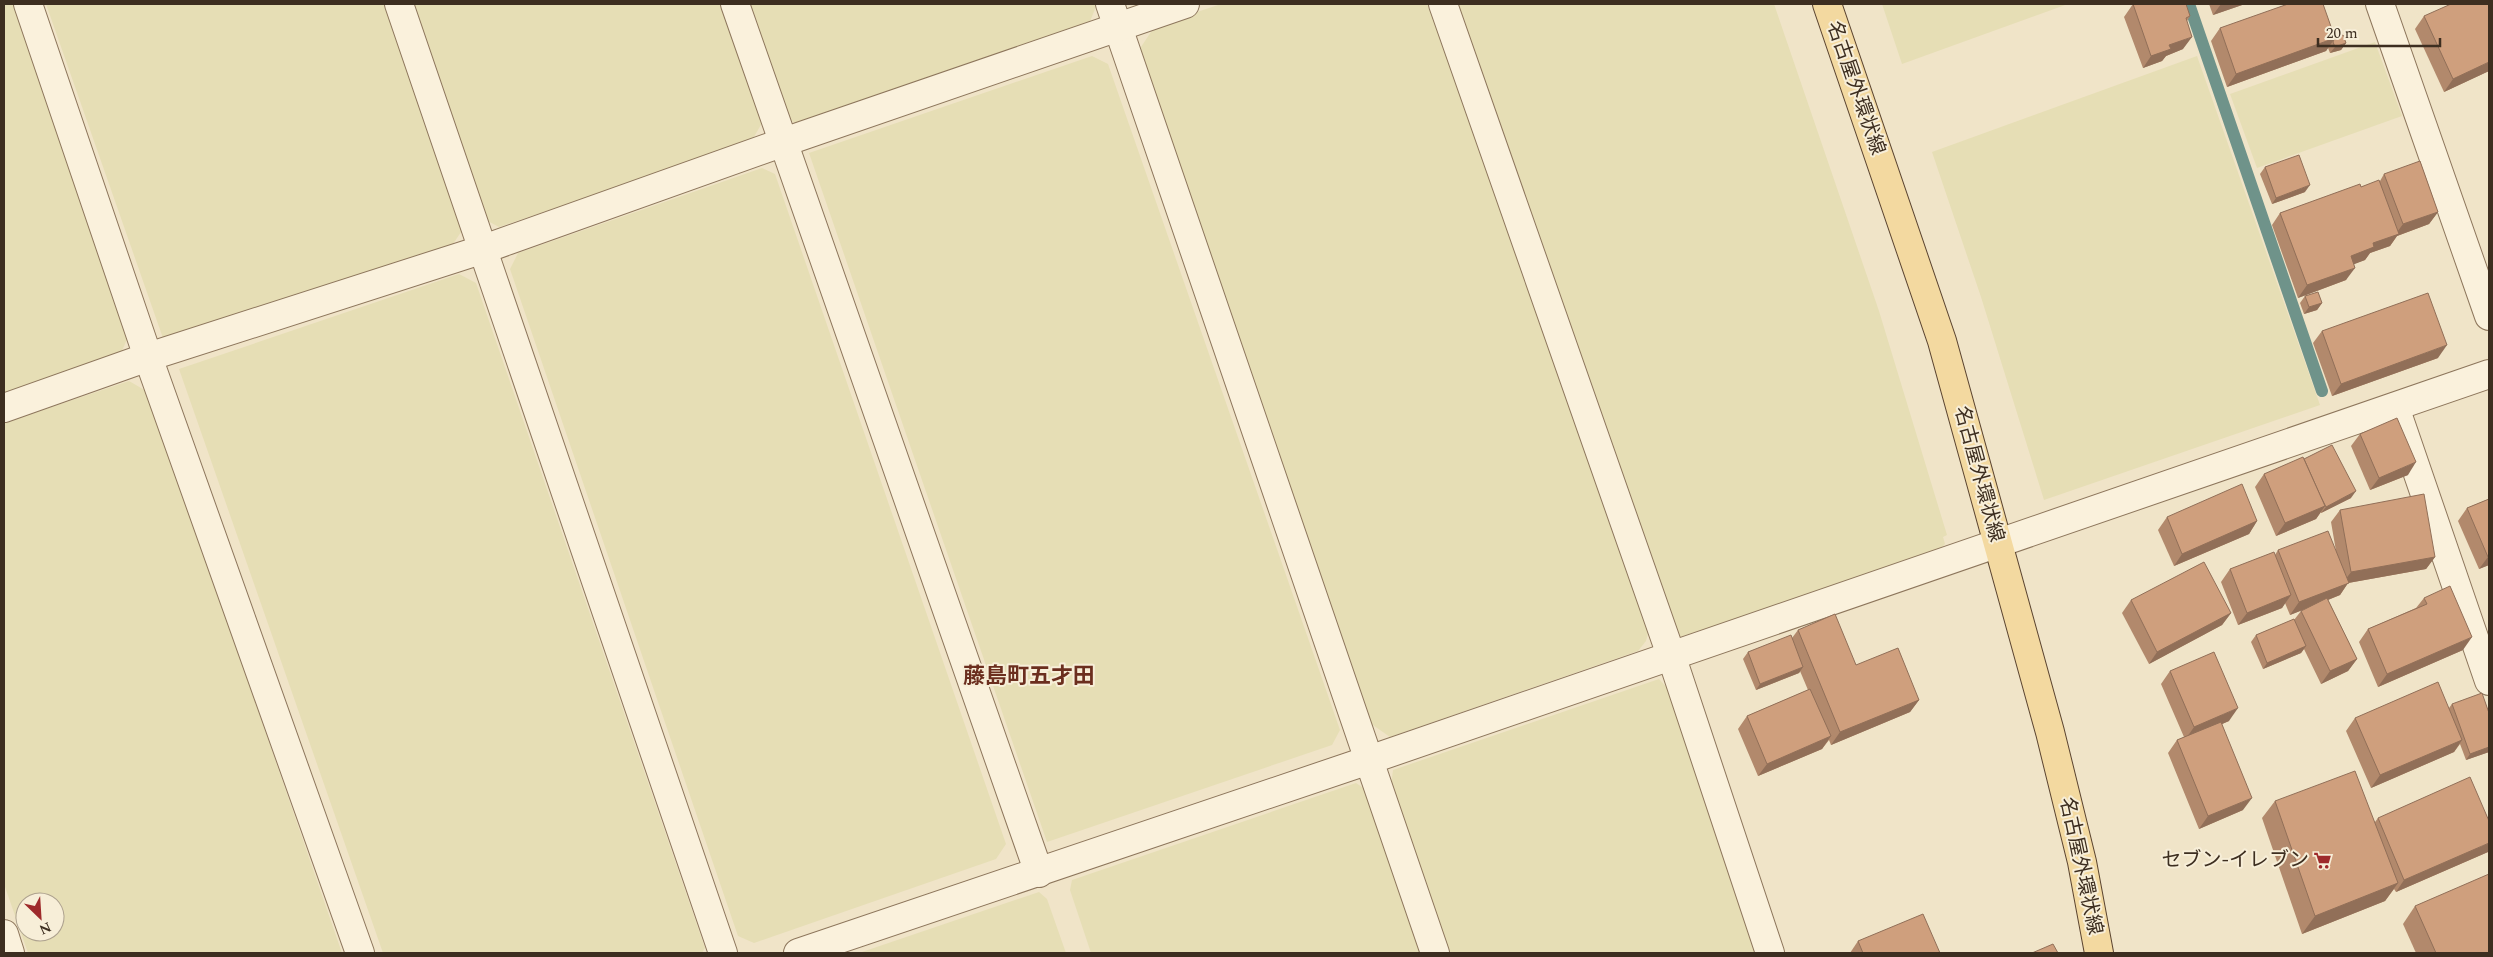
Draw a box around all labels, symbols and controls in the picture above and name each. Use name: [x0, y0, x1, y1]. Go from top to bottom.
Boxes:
scale bar: [2318, 15, 2440, 47]
street label: 名古屋外環状線: [1819, 17, 1893, 159]
text: 20 m: [2326, 22, 2358, 45]
street label: 名古屋外環状線: [1946, 403, 2012, 545]
district label: 藤島町五才田: [963, 660, 1095, 693]
street label: 名古屋外環状線: [2052, 794, 2110, 938]
place label: セブン-イレブン: [2162, 845, 2309, 875]
supermarket icon: セブン-イレブン: [2313, 850, 2333, 870]
north arrow: [15, 892, 65, 942]
text: N: [36, 916, 55, 940]

